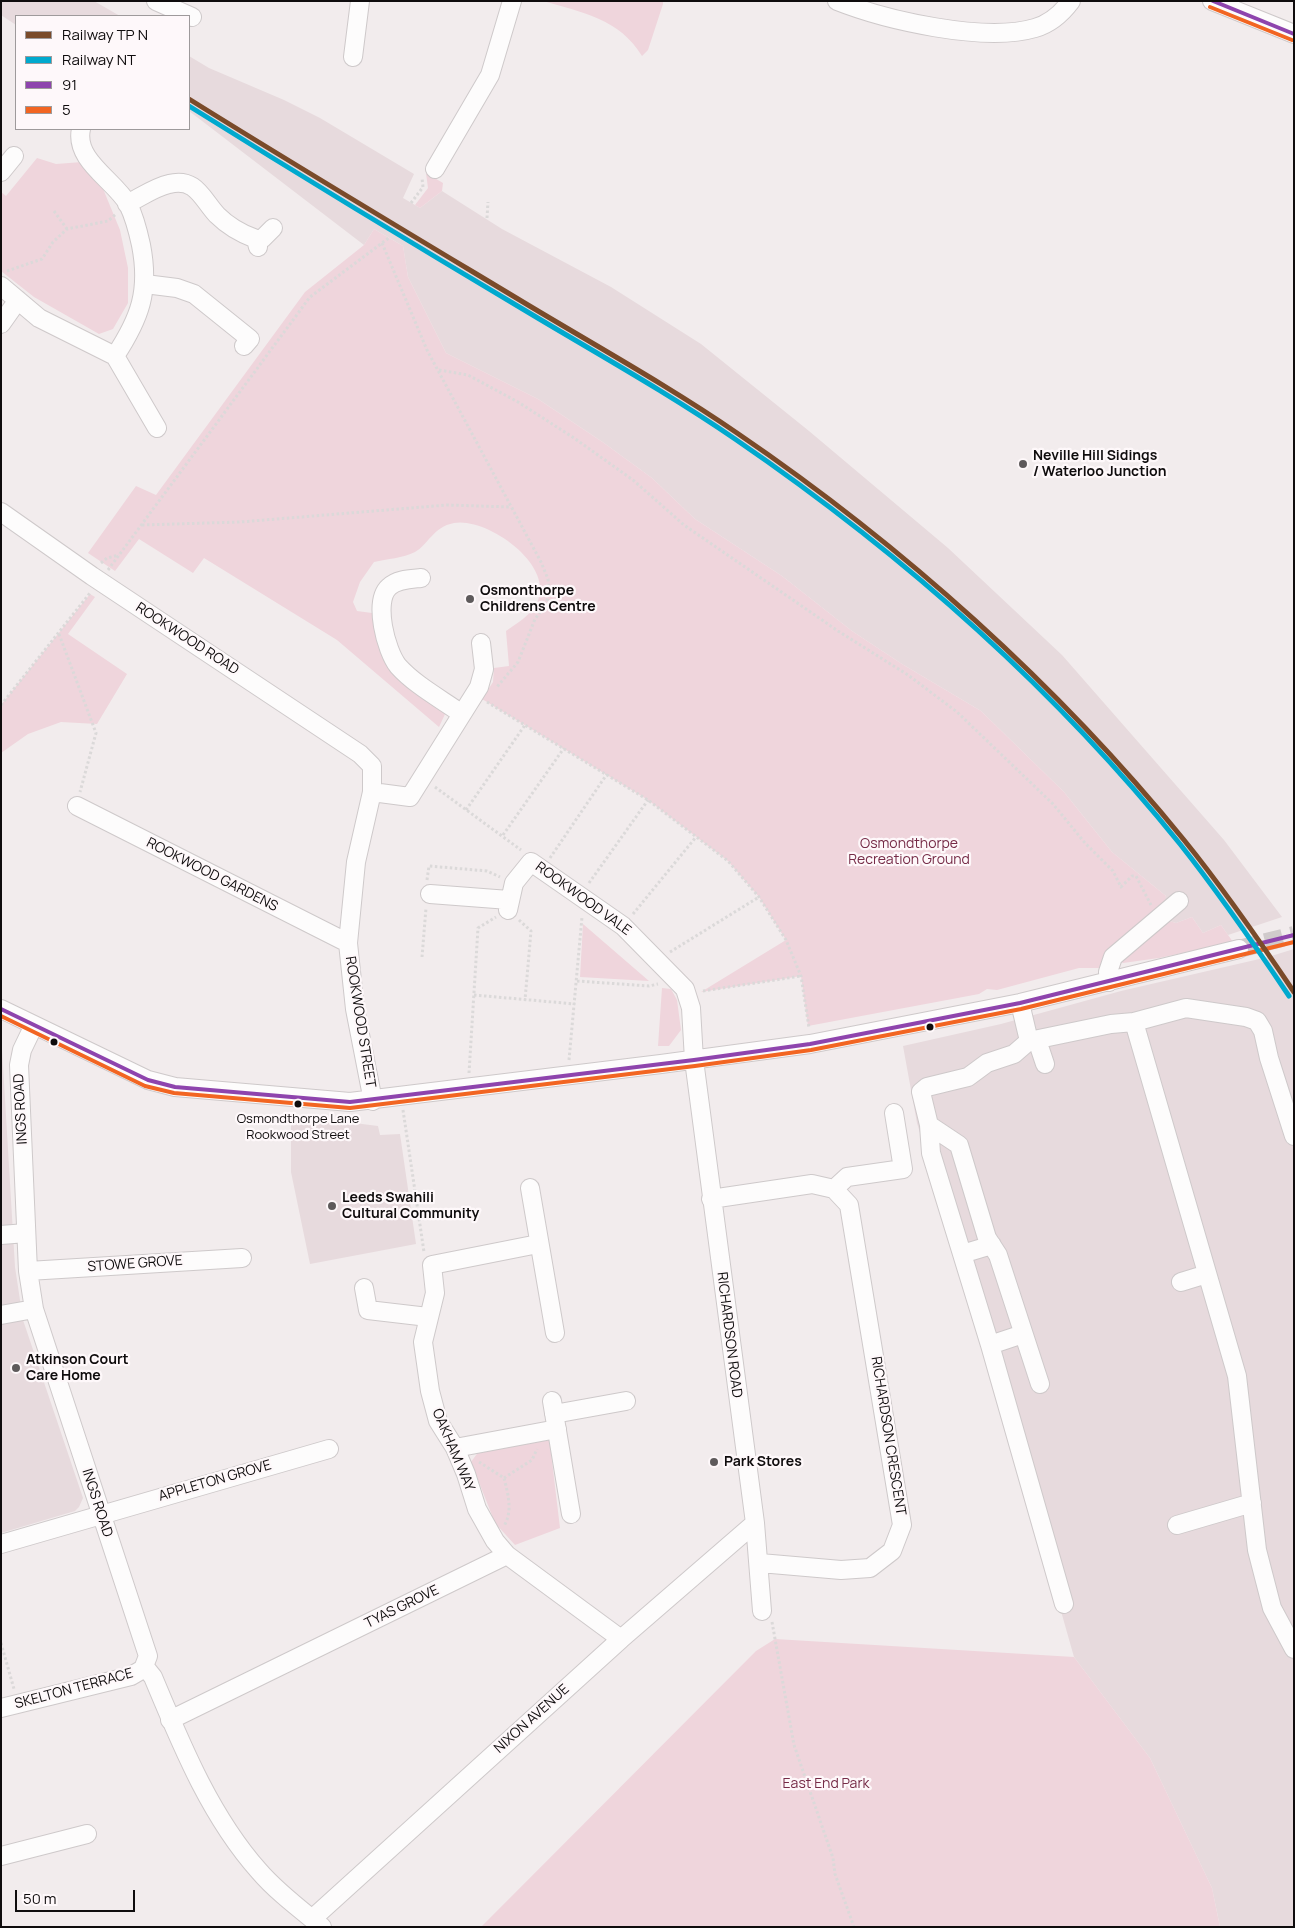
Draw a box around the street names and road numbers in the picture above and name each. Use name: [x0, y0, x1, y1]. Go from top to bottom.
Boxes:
street label: ROOKWOOD ROAD: [132, 599, 242, 679]
street label: ROOKWOOD GARDENS: [143, 834, 281, 916]
street label: ROOKWOOD VALE: [532, 859, 634, 939]
street label: ROOKWOOD STREET: [341, 955, 379, 1089]
street label: INGS ROAD: [11, 1073, 31, 1145]
street label: STOWE GROVE: [87, 1252, 183, 1276]
street label: RICHARDSON ROAD: [713, 1271, 745, 1399]
street label: RICHARDSON CRESCENT: [867, 1355, 909, 1517]
street label: OAKHAM WAY: [428, 1406, 478, 1494]
street label: APPLETON GROVE: [157, 1457, 273, 1505]
street label: INGS ROAD: [78, 1467, 116, 1539]
street label: TYAS GROVE: [362, 1582, 442, 1632]
street label: SKELTON TERRACE: [13, 1665, 135, 1713]
street label: NIXON AVENUE: [491, 1681, 573, 1757]

